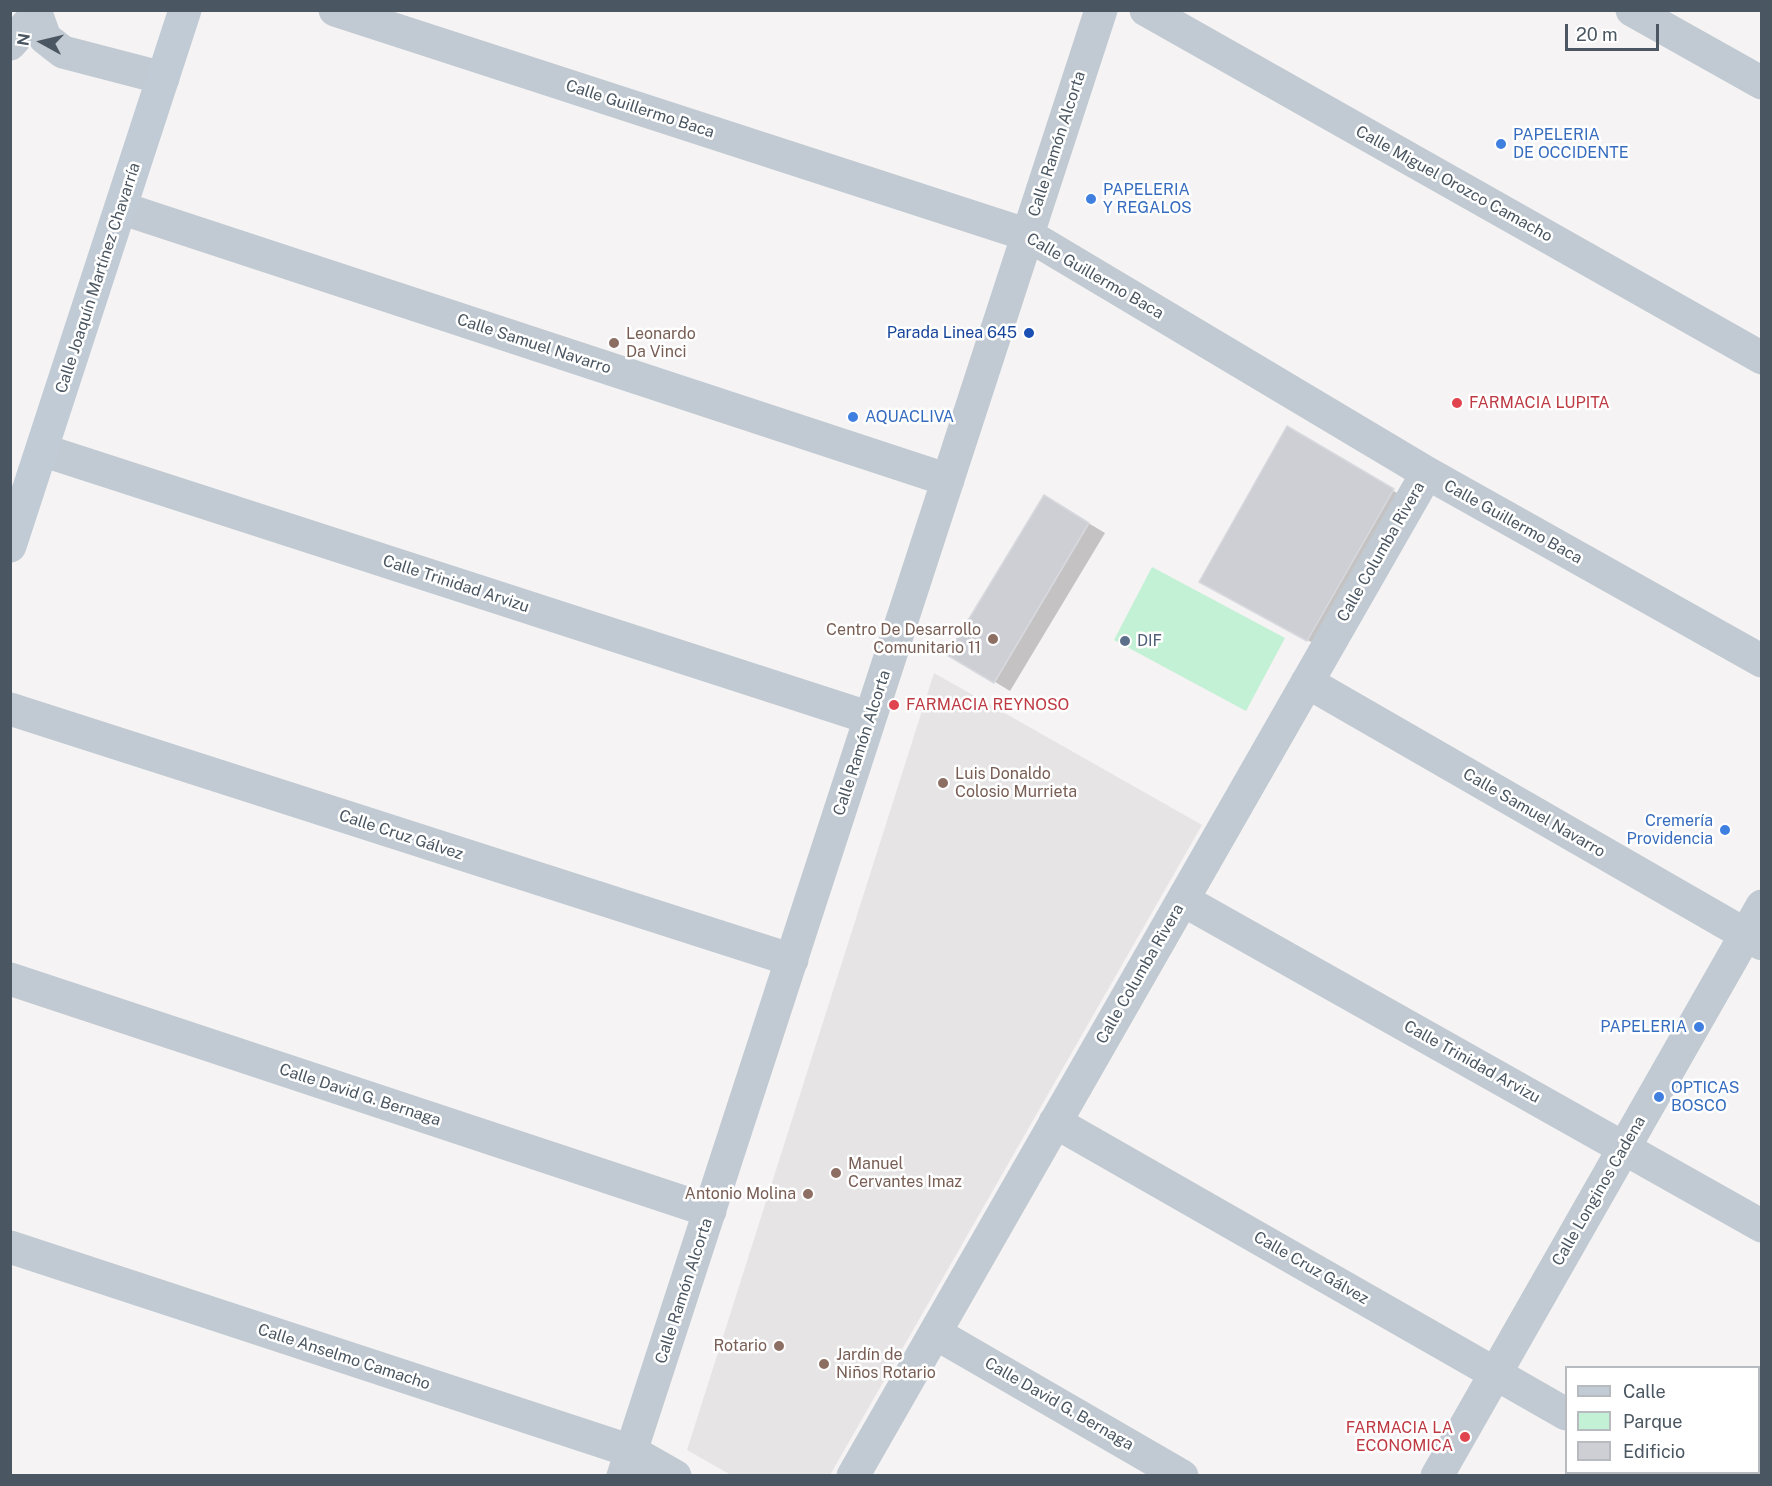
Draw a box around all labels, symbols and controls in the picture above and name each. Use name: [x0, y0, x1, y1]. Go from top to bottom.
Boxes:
north arrow: [12, 12, 72, 72]
scale bar: [1568, 12, 1662, 50]
text: 20 m: [1576, 24, 1618, 45]
text: N: [13, 32, 34, 47]
street label: Calle Ramón Alcorta: [1024, 69, 1090, 219]
street label: Calle Guillermo Baca: [563, 76, 717, 142]
street label: Calle Miguel Orozco Camacho: [1352, 122, 1556, 246]
place label: PAPELERIA DE OCCIDENTE: [1513, 125, 1629, 163]
marker: PAPELERIA DE OCCIDENTE: [1494, 137, 1508, 151]
street label: Calle Joaquín Martínez Chavarría: [52, 160, 144, 396]
place label: PAPELERIA Y REGALOS: [1103, 180, 1192, 218]
marker: PAPELERIA Y REGALOS: [1084, 192, 1098, 206]
street label: Calle Guillermo Baca: [1023, 229, 1167, 323]
street label: Calle Samuel Navarro: [454, 310, 614, 378]
place label: Parada Linea 645: [887, 323, 1017, 343]
place label: Leonardo Da Vinci: [626, 324, 696, 362]
marker: Parada Linea 645: [1022, 326, 1036, 340]
marker: Leonardo Da Vinci: [607, 336, 621, 350]
place label: FARMACIA LUPITA: [1469, 393, 1610, 413]
marker: FARMACIA LUPITA: [1450, 396, 1464, 410]
place label: AQUACLIVA: [865, 407, 954, 427]
marker: AQUACLIVA: [846, 410, 860, 424]
street label: Calle Guillermo Baca: [1441, 476, 1585, 568]
street label: Calle Columba Rivera: [1333, 479, 1429, 625]
street label: Calle Trinidad Arvizu: [380, 551, 532, 617]
place label: Centro De Desarrollo Comunitario 11: [826, 620, 981, 658]
place label: DIF: [1137, 631, 1162, 651]
marker: Centro De Desarrollo Comunitario 11: [986, 632, 1000, 646]
marker: DIF: [1118, 634, 1132, 648]
street label: Calle Ramón Alcorta: [829, 668, 895, 818]
place label: FARMACIA REYNOSO: [906, 695, 1069, 715]
marker: FARMACIA REYNOSO: [887, 698, 901, 712]
place label: Luis Donaldo Colosio Murrieta: [955, 764, 1077, 802]
street label: Calle Samuel Navarro: [1460, 764, 1608, 862]
marker: Luis Donaldo Colosio Murrieta: [936, 776, 950, 790]
street label: Calle Cruz Gálvez: [336, 806, 466, 864]
place label: Cremería Providencia: [1627, 811, 1713, 849]
marker: Cremería Providencia: [1718, 823, 1732, 837]
street label: Calle Columba Rivera: [1092, 901, 1188, 1047]
street label: Calle Trinidad Arvizu: [1400, 1017, 1544, 1107]
place label: PAPELERIA: [1600, 1017, 1687, 1037]
marker: PAPELERIA: [1692, 1020, 1706, 1034]
street label: Calle David G. Bernaga: [277, 1060, 443, 1130]
place label: OPTICAS BOSCO: [1671, 1078, 1740, 1116]
marker: OPTICAS BOSCO: [1652, 1090, 1666, 1104]
street label: Calle Longinos Cadena: [1548, 1113, 1650, 1269]
place label: Manuel Cervantes Imaz: [848, 1154, 962, 1192]
marker: Manuel Cervantes Imaz: [829, 1166, 843, 1180]
place label: Antonio Molina: [685, 1184, 796, 1204]
marker: Antonio Molina: [801, 1187, 815, 1201]
street label: Calle Ramón Alcorta: [651, 1216, 717, 1366]
street label: Calle Cruz Gálvez: [1250, 1227, 1372, 1309]
street label: Calle Anselmo Camacho: [255, 1320, 433, 1394]
place label: Rotario: [713, 1336, 767, 1356]
marker: Rotario: [772, 1339, 786, 1353]
place label: Jardín de Niños Rotario: [836, 1345, 936, 1383]
street label: Calle David G. Bernaga: [981, 1353, 1137, 1455]
marker: Jardín de Niños Rotario: [817, 1357, 831, 1371]
legend: [1565, 1366, 1760, 1474]
text: Calle: [1623, 1381, 1666, 1402]
text: Parque: [1623, 1411, 1683, 1432]
place label: FARMACIA LA ECONOMICA: [1346, 1418, 1453, 1456]
marker: FARMACIA LA ECONOMICA: [1458, 1430, 1472, 1444]
text: Edificio: [1623, 1441, 1685, 1462]

